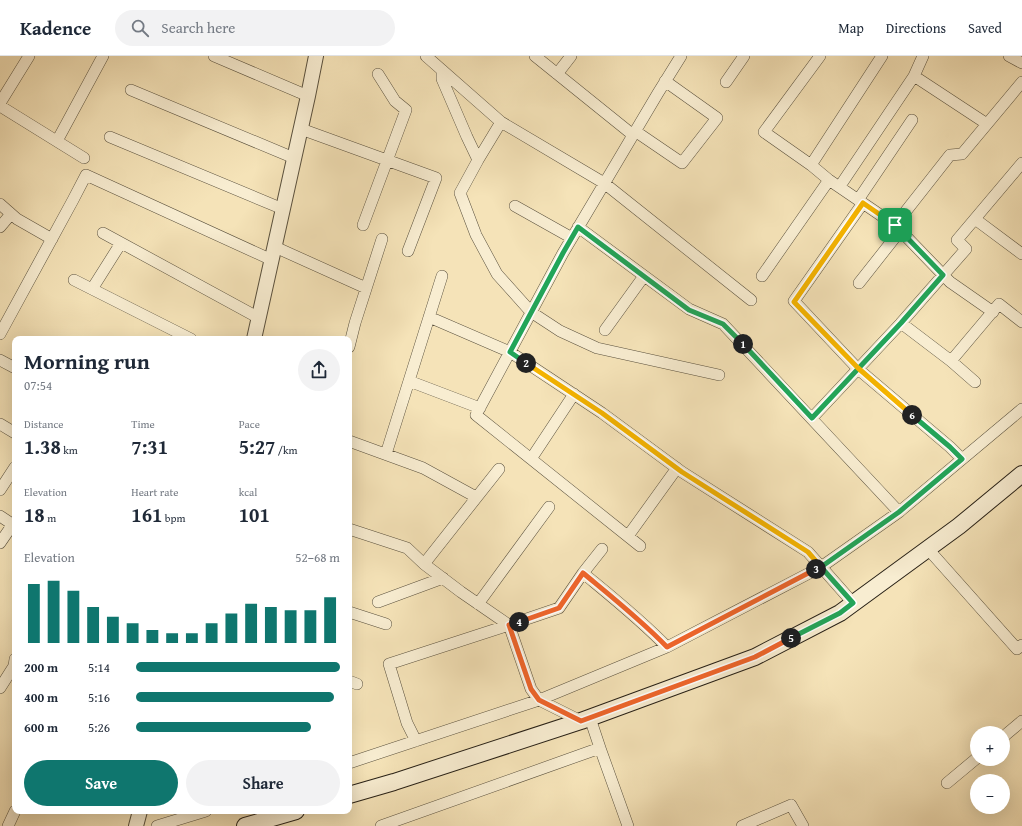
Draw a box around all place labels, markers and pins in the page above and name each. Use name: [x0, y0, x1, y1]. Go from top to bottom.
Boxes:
pin: [878, 208, 912, 242]
pin: 1: [733, 334, 753, 354]
pin: 2: [516, 353, 536, 373]
pin: 6: [902, 405, 922, 425]
pin: 3: [806, 559, 826, 579]
pin: 4: [509, 612, 529, 632]
pin: 5: [781, 628, 801, 648]

